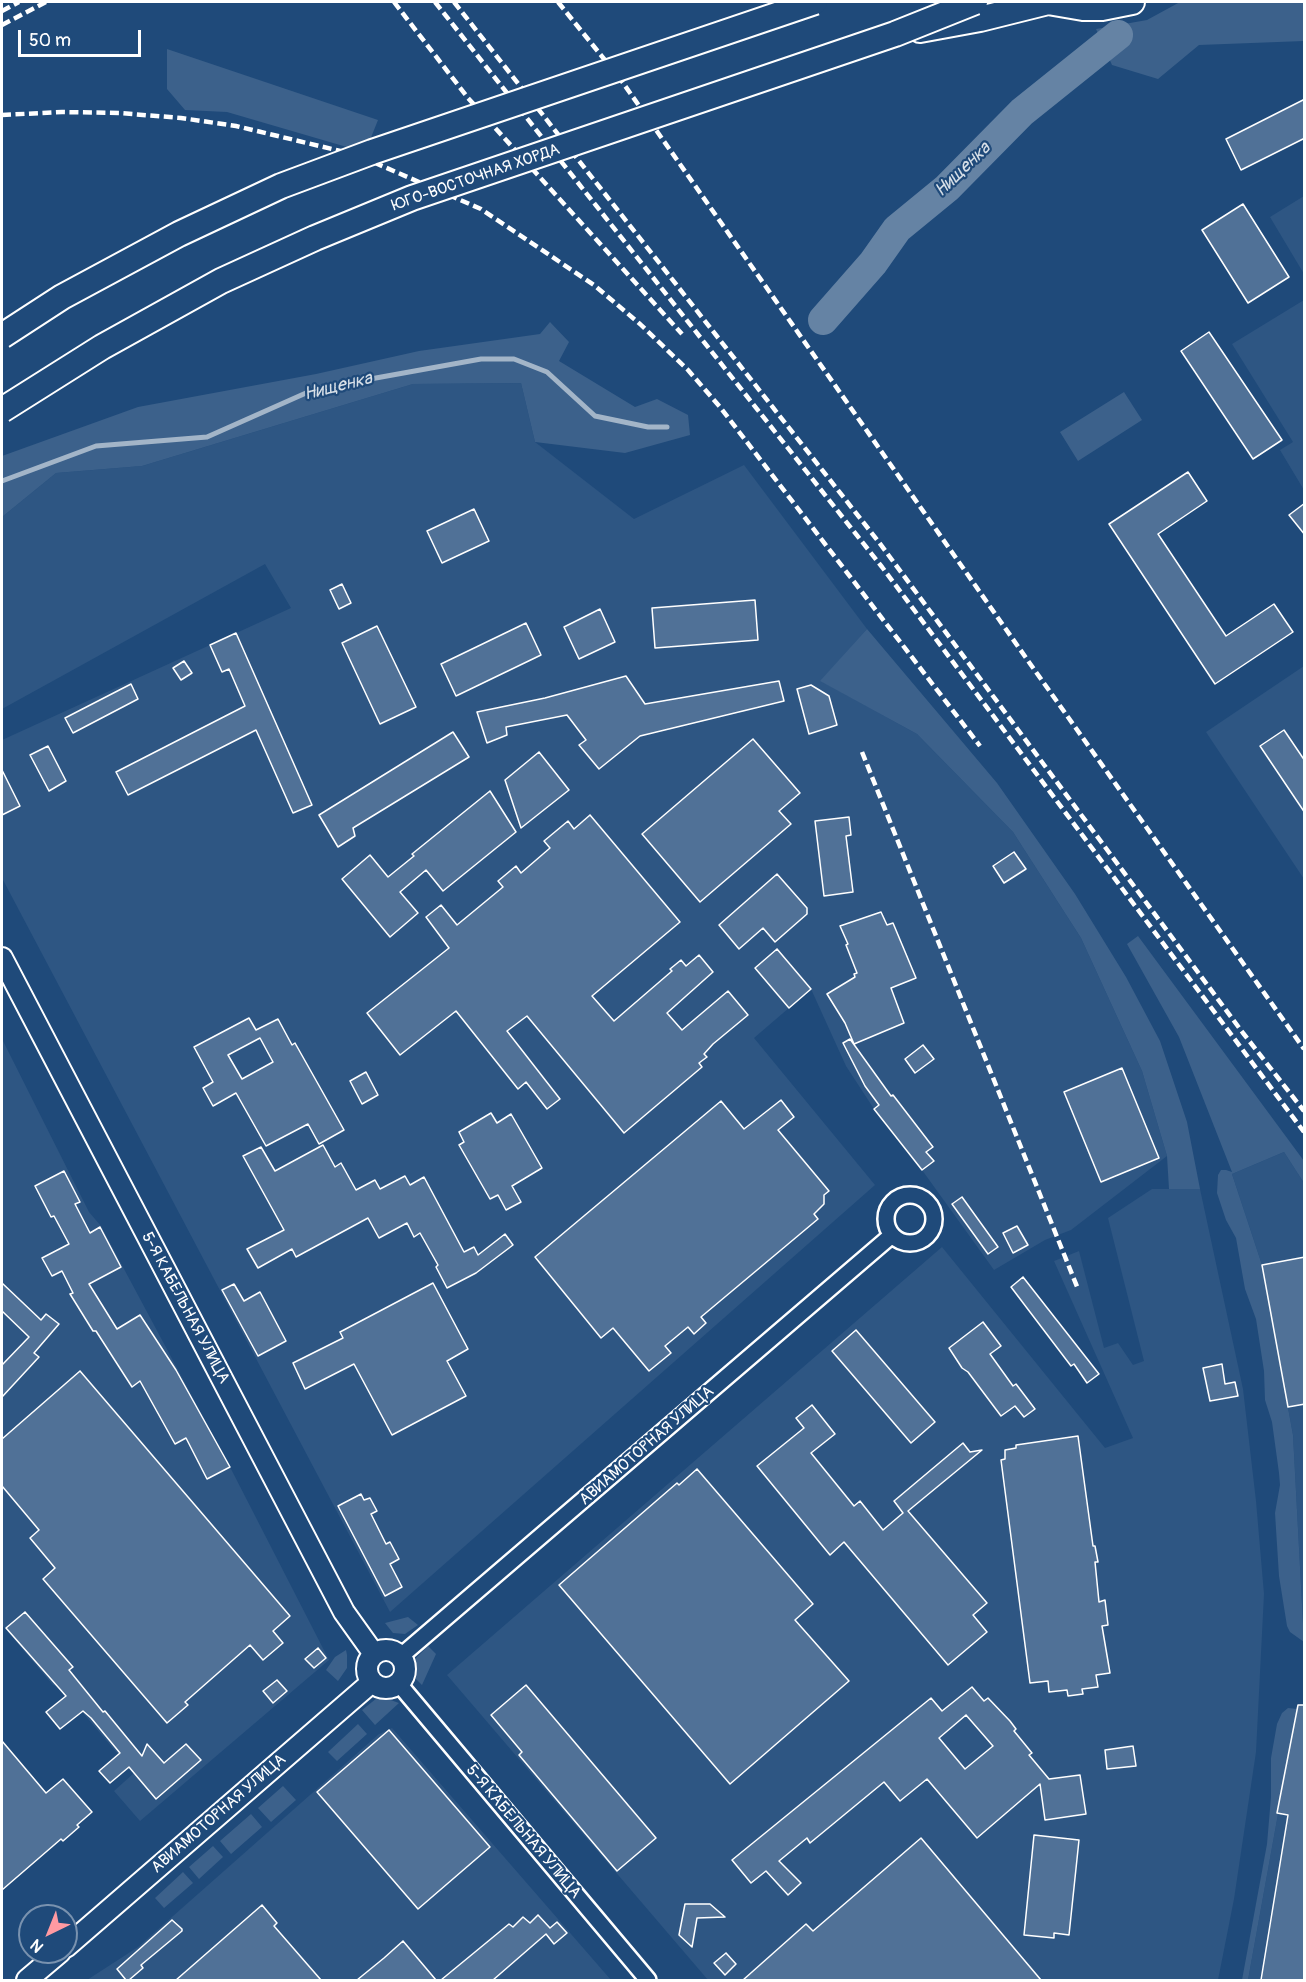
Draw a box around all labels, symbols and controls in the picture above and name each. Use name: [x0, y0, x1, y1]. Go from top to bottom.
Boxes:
scale bar: [21, 18, 144, 56]
text: 50 m: [29, 29, 71, 52]
water label: Нищенка: [931, 138, 995, 202]
street label: ЮГО-ВОСТОЧНАЯ ХОРДА: [390, 140, 562, 216]
water label: Нищенка: [302, 368, 374, 406]
street label: 5-Я КАБЕЛЬНАЯ УЛИЦА: [137, 1229, 233, 1387]
street label: АВИАМОТОРНАЯ УЛИЦА: [576, 1382, 718, 1510]
street label: АВИАМОТОРНАЯ УЛИЦА: [148, 1750, 290, 1878]
street label: 5-Я КАБЕЛЬНАЯ УЛИЦА: [461, 1761, 585, 1903]
north arrow: [18, 1904, 78, 1964]
text: N: [26, 1935, 48, 1957]

